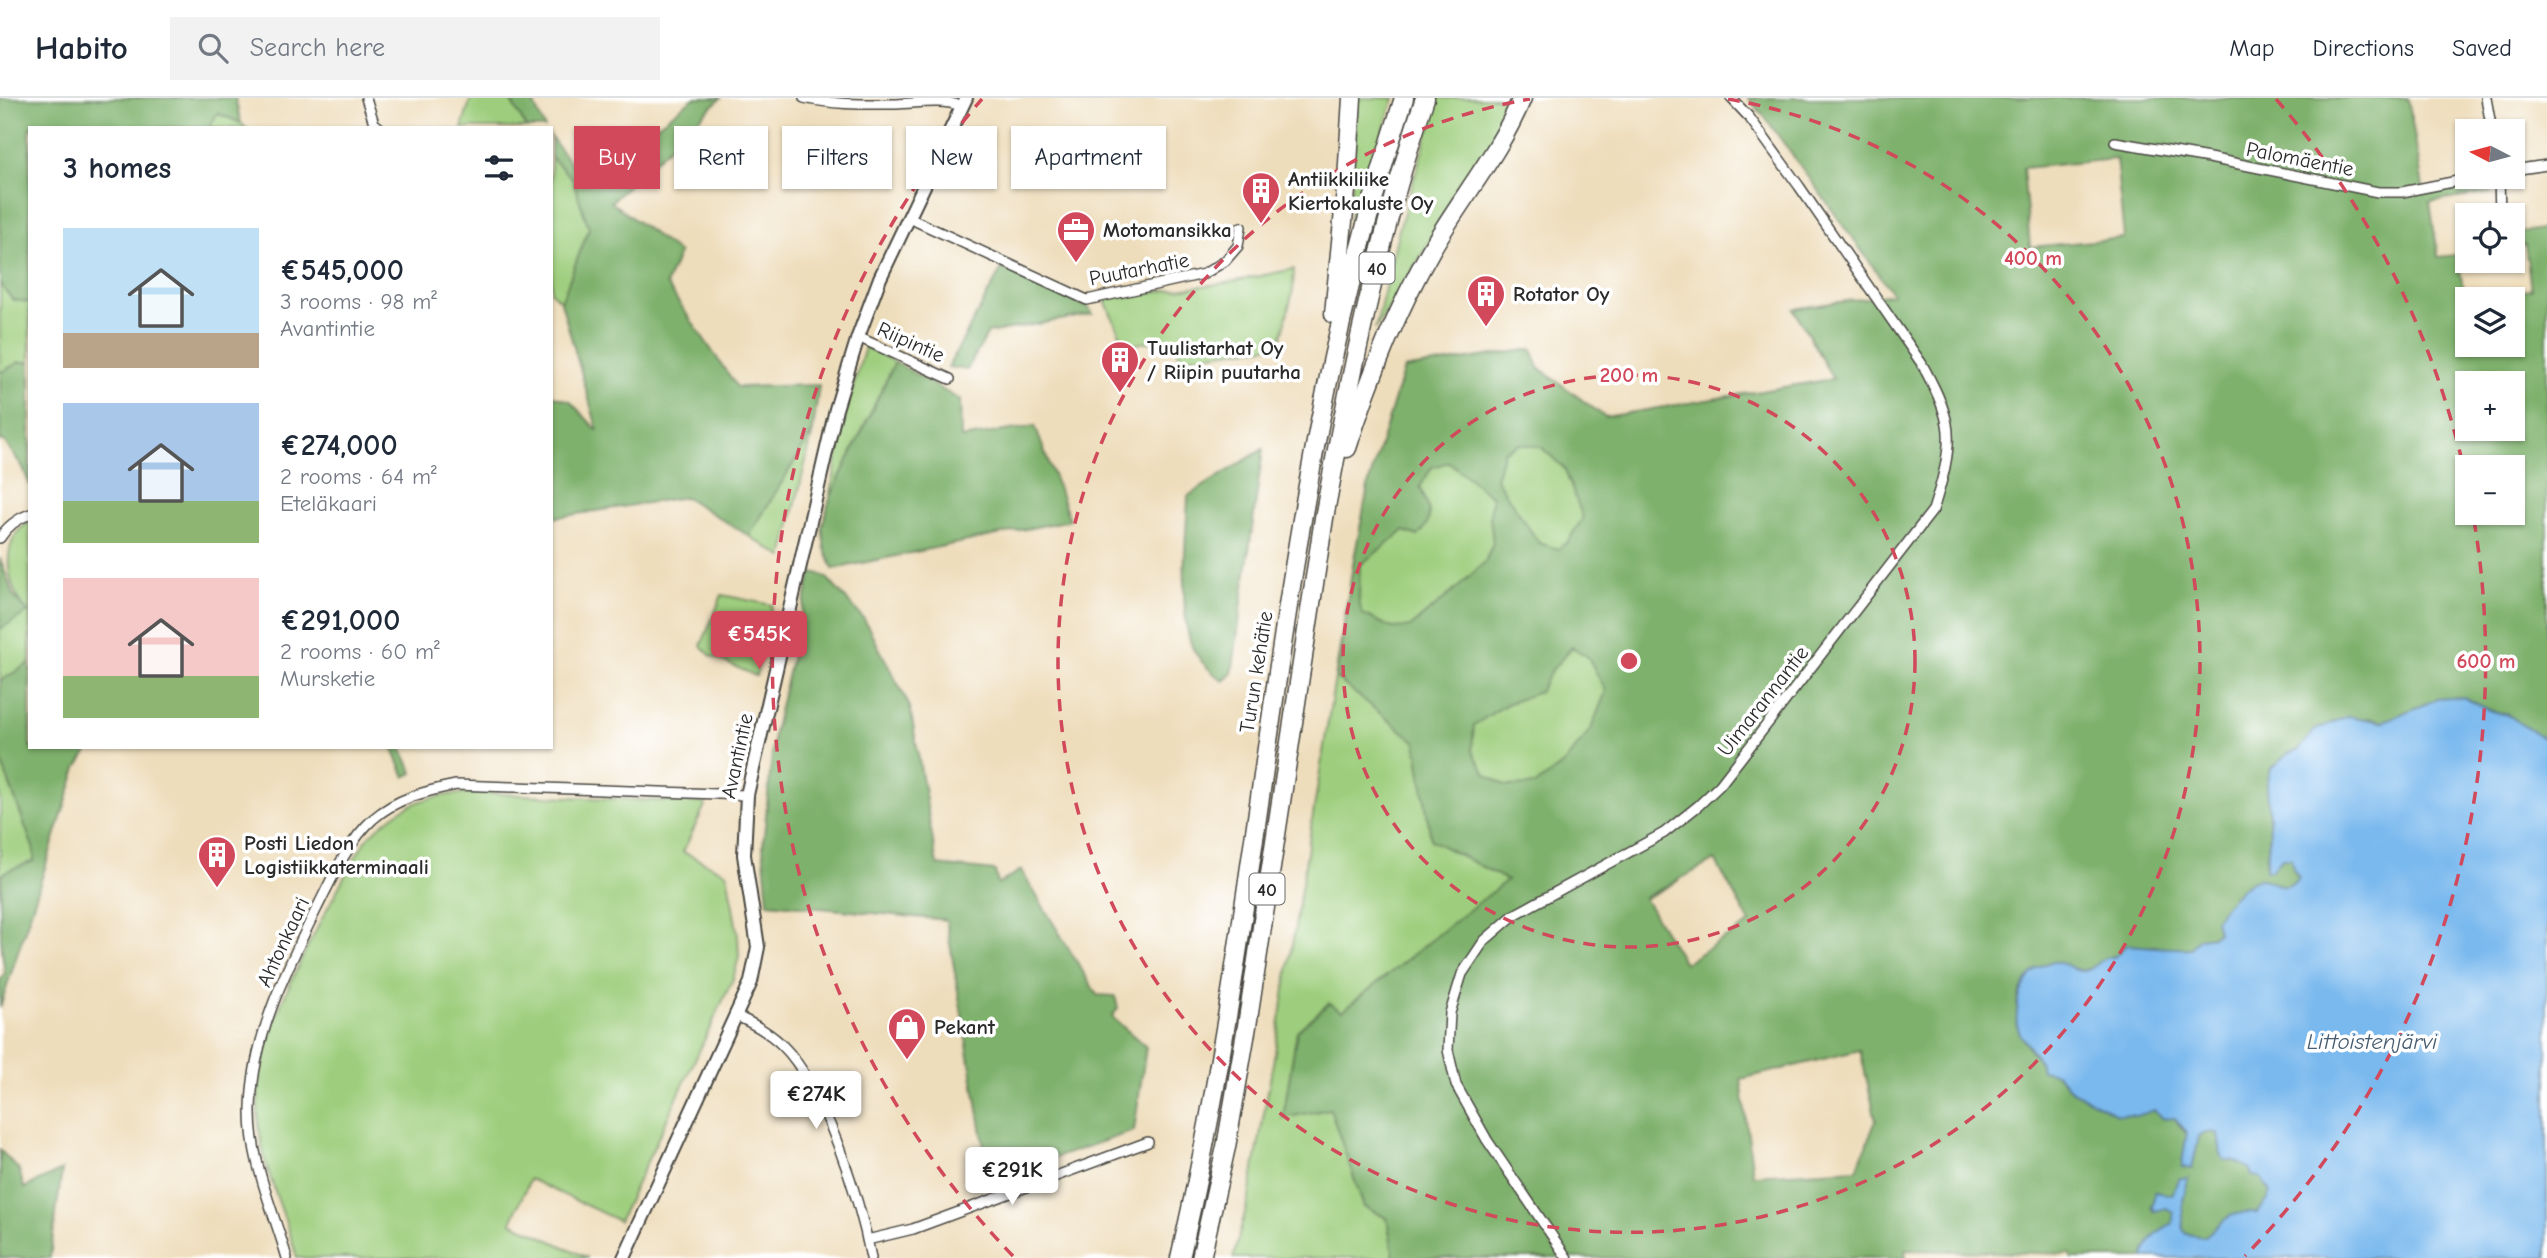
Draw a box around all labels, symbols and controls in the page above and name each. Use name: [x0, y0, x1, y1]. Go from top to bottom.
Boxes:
search box: [170, 17, 660, 80]
text: Habito: [35, 29, 128, 67]
icon: search: [194, 29, 232, 67]
text: Search here: [250, 33, 385, 63]
text: Map: [2229, 34, 2275, 62]
text: Directions: [2313, 34, 2414, 62]
text: Saved: [2452, 34, 2512, 62]
north arrow: [2455, 119, 2525, 189]
map controls: [2455, 119, 2525, 525]
chip: Buy: [574, 126, 660, 189]
chip: Rent: [674, 126, 768, 189]
chip: Filters: [782, 126, 892, 189]
chip: New: [906, 126, 997, 189]
chip: Apartment: [1011, 126, 1166, 189]
street label: Palomäentie: [2244, 137, 2356, 181]
icon: filters: [480, 149, 518, 187]
text: 3 homes: [63, 151, 171, 186]
place label: Antiikkiliike Kiertokaluste Oy: [1288, 167, 1434, 215]
building icon: Antiikkiliike Kiertokaluste Oy: [1240, 170, 1282, 225]
button: locate: [2455, 203, 2525, 273]
office icon: Motomansikka: [1055, 209, 1097, 264]
place label: Motomansikka: [1103, 218, 1232, 242]
text: 400 m: [2004, 246, 2062, 270]
street label: Puutarhatie: [1087, 248, 1191, 290]
road number: 40: [1360, 252, 1394, 284]
text: €545,000: [280, 253, 404, 288]
icon: home: [119, 256, 203, 340]
building icon: Rotator Oy: [1465, 273, 1507, 328]
place label: Rotator Oy: [1513, 282, 1610, 306]
button: layers: [2455, 287, 2525, 357]
text: 3 rooms · 98 m²: [280, 288, 437, 315]
text: Avantintie: [280, 315, 375, 342]
street label: Riipintie: [874, 317, 948, 367]
place label: Tuulistarhat Oy / Riipin puutarha: [1147, 336, 1301, 384]
building icon: Tuulistarhat Oy / Riipin puutarha: [1099, 339, 1141, 394]
text: 200 m: [1600, 363, 1658, 387]
button: +: [2455, 371, 2525, 441]
text: €274,000: [280, 428, 398, 463]
icon: home: [119, 431, 203, 515]
button: −: [2455, 455, 2525, 525]
text: 2 rooms · 64 m²: [280, 463, 437, 490]
text: Eteläkaari: [280, 490, 377, 517]
text: €291,000: [280, 603, 400, 638]
icon: home: [119, 606, 203, 690]
street label: Turun kehätie: [1235, 609, 1277, 735]
pin: €545K: [710, 612, 808, 671]
text: €545K: [727, 620, 791, 647]
text: 2 rooms · 60 m²: [280, 638, 440, 665]
street label: Uimarannantie: [1713, 641, 1813, 761]
centre of rings: [1617, 649, 1641, 673]
text: 600 m: [2456, 649, 2516, 673]
text: Mursketie: [280, 665, 375, 692]
street label: Avantintie: [716, 711, 758, 801]
place label: Posti Liedon Logistiikkaterminaali: [244, 831, 429, 879]
building icon: Posti Liedon Logistiikkaterminaali: [196, 834, 238, 889]
road number: 40: [1250, 874, 1284, 904]
street label: Ahtonkaari: [252, 893, 314, 991]
shop icon: Pekant: [886, 1006, 928, 1061]
place label: Pekant: [934, 1015, 996, 1039]
water label: Littoistenjärvi: [2307, 1028, 2438, 1055]
pin: €274K: [767, 1072, 865, 1131]
text: €274K: [786, 1080, 846, 1107]
pin: €291K: [963, 1148, 1061, 1207]
text: €291K: [981, 1156, 1043, 1183]

